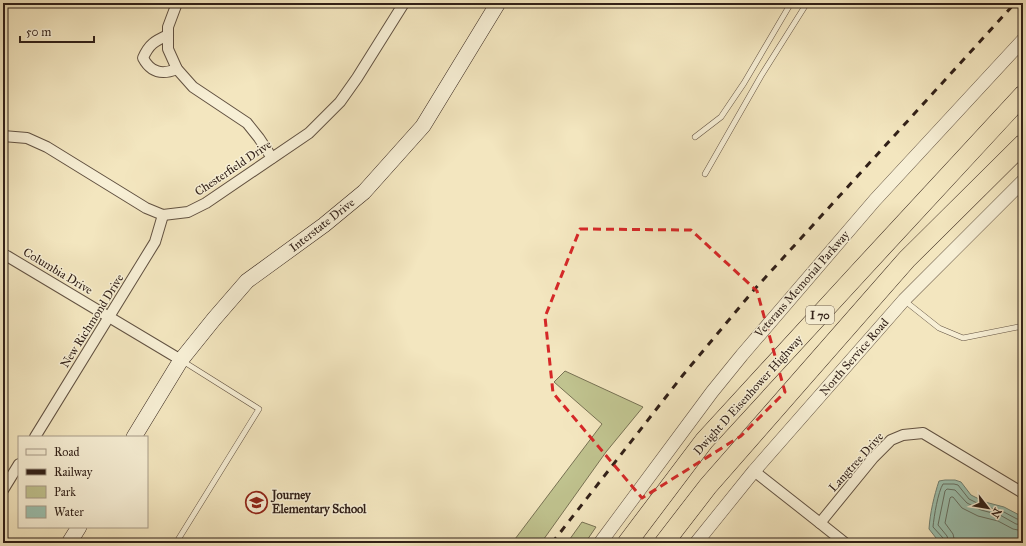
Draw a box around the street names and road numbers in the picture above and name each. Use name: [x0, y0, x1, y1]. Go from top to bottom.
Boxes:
street label: Chesterfield Drive: [192, 137, 274, 199]
street label: Interstate Drive: [287, 195, 357, 255]
street label: Veterans Memorial Parkway: [751, 227, 852, 341]
street label: Columbia Drive: [21, 245, 95, 297]
street label: New Richmond Drive: [57, 272, 127, 370]
road number: I 70: [806, 306, 834, 324]
street label: North Service Road: [817, 315, 891, 399]
street label: Dwight D Eisenhower Highway: [691, 332, 806, 458]
street label: Langtree Drive: [826, 429, 887, 495]

